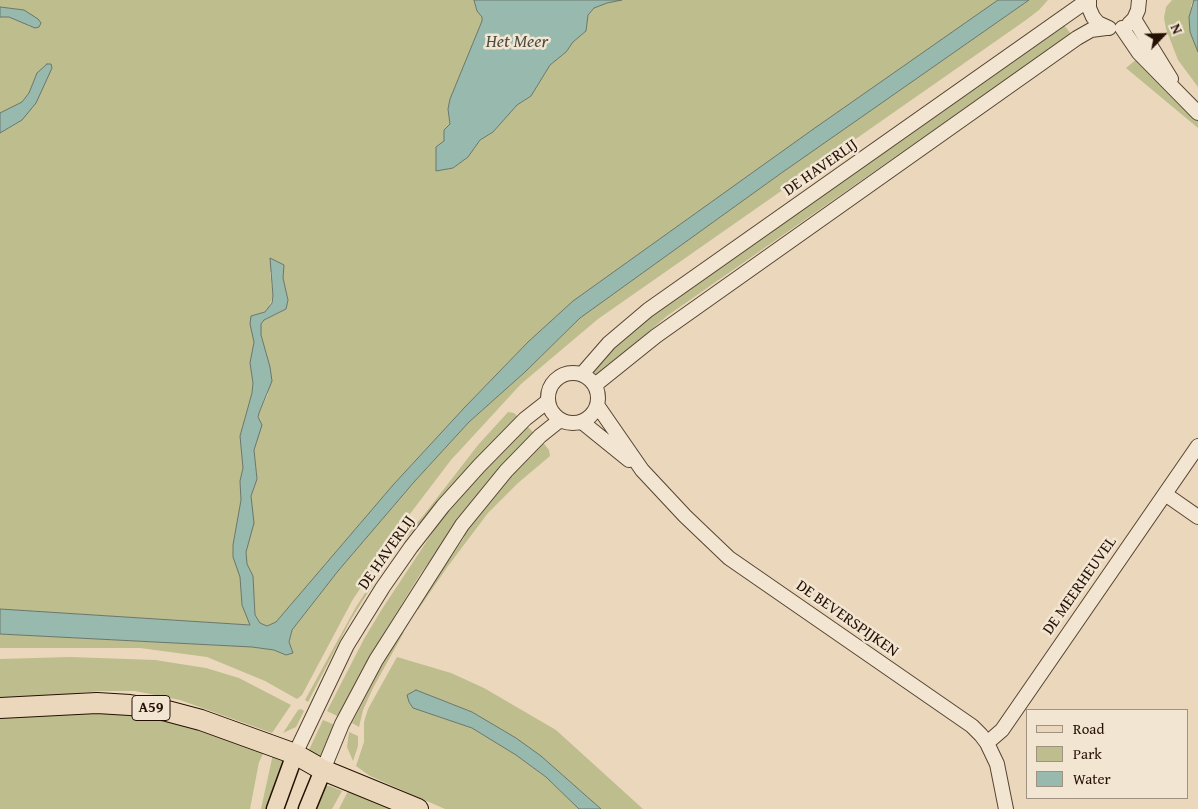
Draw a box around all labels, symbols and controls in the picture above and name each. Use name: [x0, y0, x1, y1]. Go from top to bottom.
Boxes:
north arrow: [1138, 10, 1188, 60]
text: N: [1166, 21, 1188, 37]
water label: Het Meer: [486, 31, 548, 53]
street label: DE HAVERLIJ: [780, 135, 862, 201]
street label: DE HAVERLIJ: [354, 512, 420, 594]
street label: DE MEERHEUVEL: [1039, 533, 1121, 639]
street label: DE BEVERSPIJKEN: [792, 577, 902, 661]
road number: A59: [132, 696, 170, 720]
legend: [1026, 709, 1188, 799]
text: Road: [1073, 718, 1104, 739]
text: Park: [1073, 743, 1102, 764]
text: Water: [1073, 768, 1111, 789]

